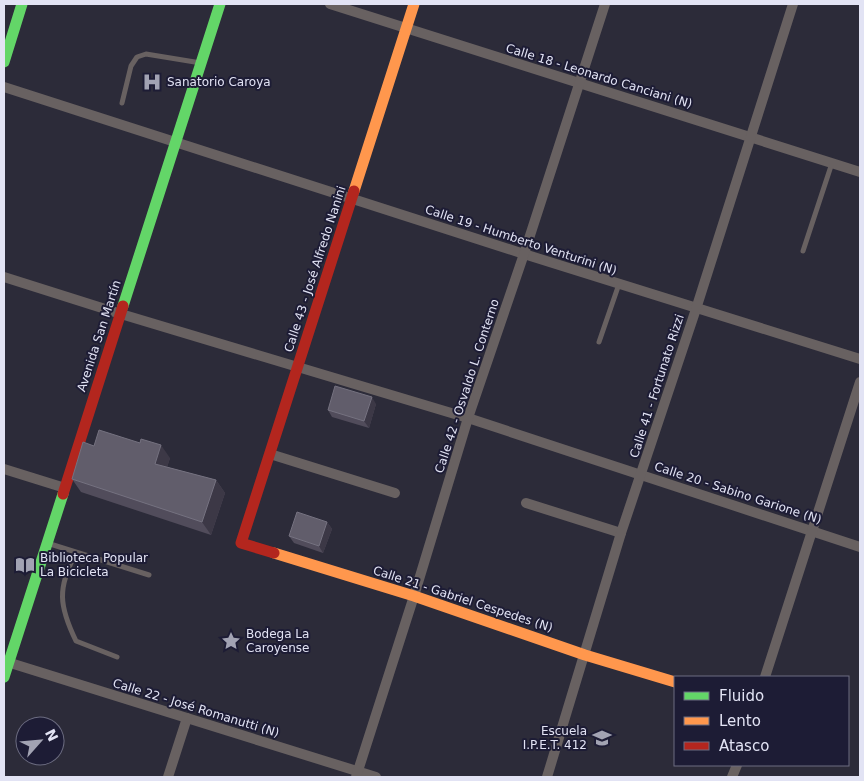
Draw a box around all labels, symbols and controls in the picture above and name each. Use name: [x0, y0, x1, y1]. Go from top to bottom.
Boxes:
street label: Calle 18 - Leonardo Canciani (N): [504, 41, 694, 111]
hospital icon: Sanatorio Caroya: [141, 71, 163, 93]
place label: Sanatorio Caroya: [167, 75, 271, 89]
street label: Calle 43 - José Alfredo Nanini: [281, 184, 349, 354]
street label: Calle 19 - Humberto Venturini (N): [423, 202, 619, 278]
street label: Avenida San Martín: [74, 278, 124, 394]
street label: Calle 42 - Osvaldo L. Conterno: [432, 297, 502, 475]
street label: Calle 41 - Fortunato Rizzi: [627, 312, 687, 460]
street label: Calle 20 - Sabino Garione (N): [653, 459, 823, 527]
place label: Biblioteca Popular La Bicicleta: [40, 551, 148, 579]
library icon: Biblioteca Popular La Bicicleta: [14, 554, 36, 576]
street label: Calle 21 - Gabriel Cespedes (N): [371, 563, 555, 635]
place label: Bodega La Caroyense: [246, 627, 309, 655]
place icon: Bodega La Caroyense: [220, 630, 242, 652]
street label: Calle 22 - José Romanutti (N): [111, 676, 281, 740]
legend: [674, 676, 849, 766]
text: Fluido: [719, 687, 764, 705]
text: Lento: [719, 712, 761, 730]
north arrow: [15, 716, 65, 766]
place label: Escuela I.P.E.T. 412: [523, 724, 587, 752]
text: N: [42, 726, 61, 744]
school or university icon: Escuela I.P.E.T. 412: [591, 727, 613, 749]
text: Atasco: [719, 737, 769, 755]

